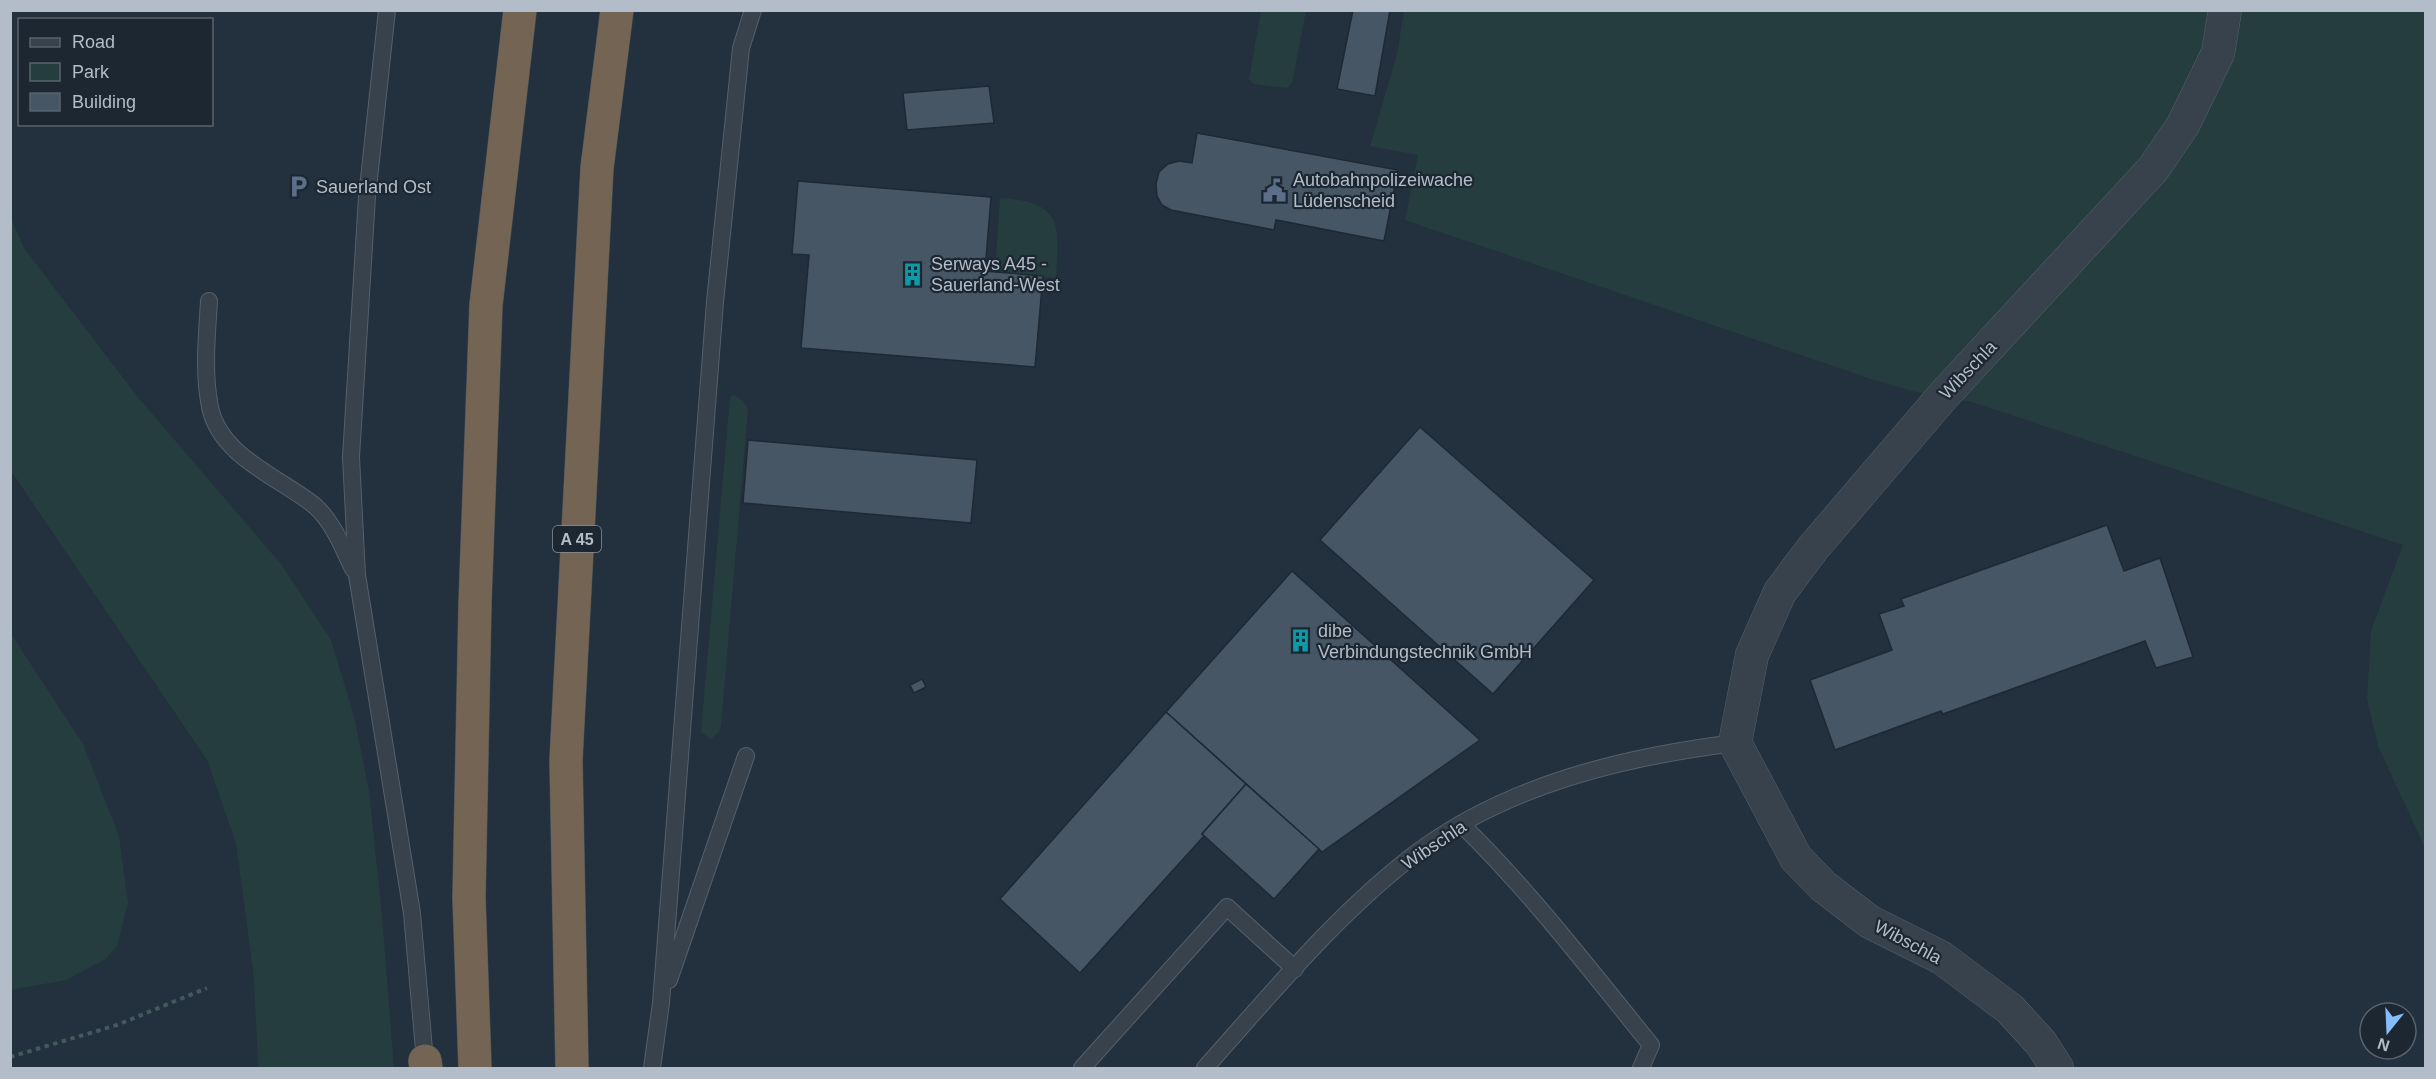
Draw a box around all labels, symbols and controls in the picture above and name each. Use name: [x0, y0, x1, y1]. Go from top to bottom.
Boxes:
legend: [18, 18, 213, 126]
text: Road: [72, 32, 115, 52]
text: Park: [72, 62, 110, 82]
text: Building: [72, 92, 136, 112]
place label: Autobahnpolizeiwache Lüdenscheid: [1293, 170, 1473, 211]
parking icon: Sauerland Ost: [285, 174, 311, 200]
place label: Sauerland Ost: [316, 177, 431, 197]
public building icon: Autobahnpolizeiwache Lüdenscheid: [1262, 177, 1288, 203]
place label: Serways A45 - Sauerland-West: [931, 254, 1060, 295]
building icon: Serways A45 - Sauerland-West: [900, 261, 926, 287]
street label: Wibschla: [1935, 336, 2001, 403]
road number: A 45: [553, 526, 601, 552]
place label: dibe Verbindungstechnik GmbH: [1318, 621, 1532, 662]
building icon: dibe Verbindungstechnik GmbH: [1287, 628, 1313, 654]
street label: Wibschla: [1398, 816, 1471, 874]
street label: Wibschla: [1871, 916, 1946, 968]
north arrow: [2358, 1001, 2418, 1061]
text: N: [2375, 1035, 2392, 1055]

